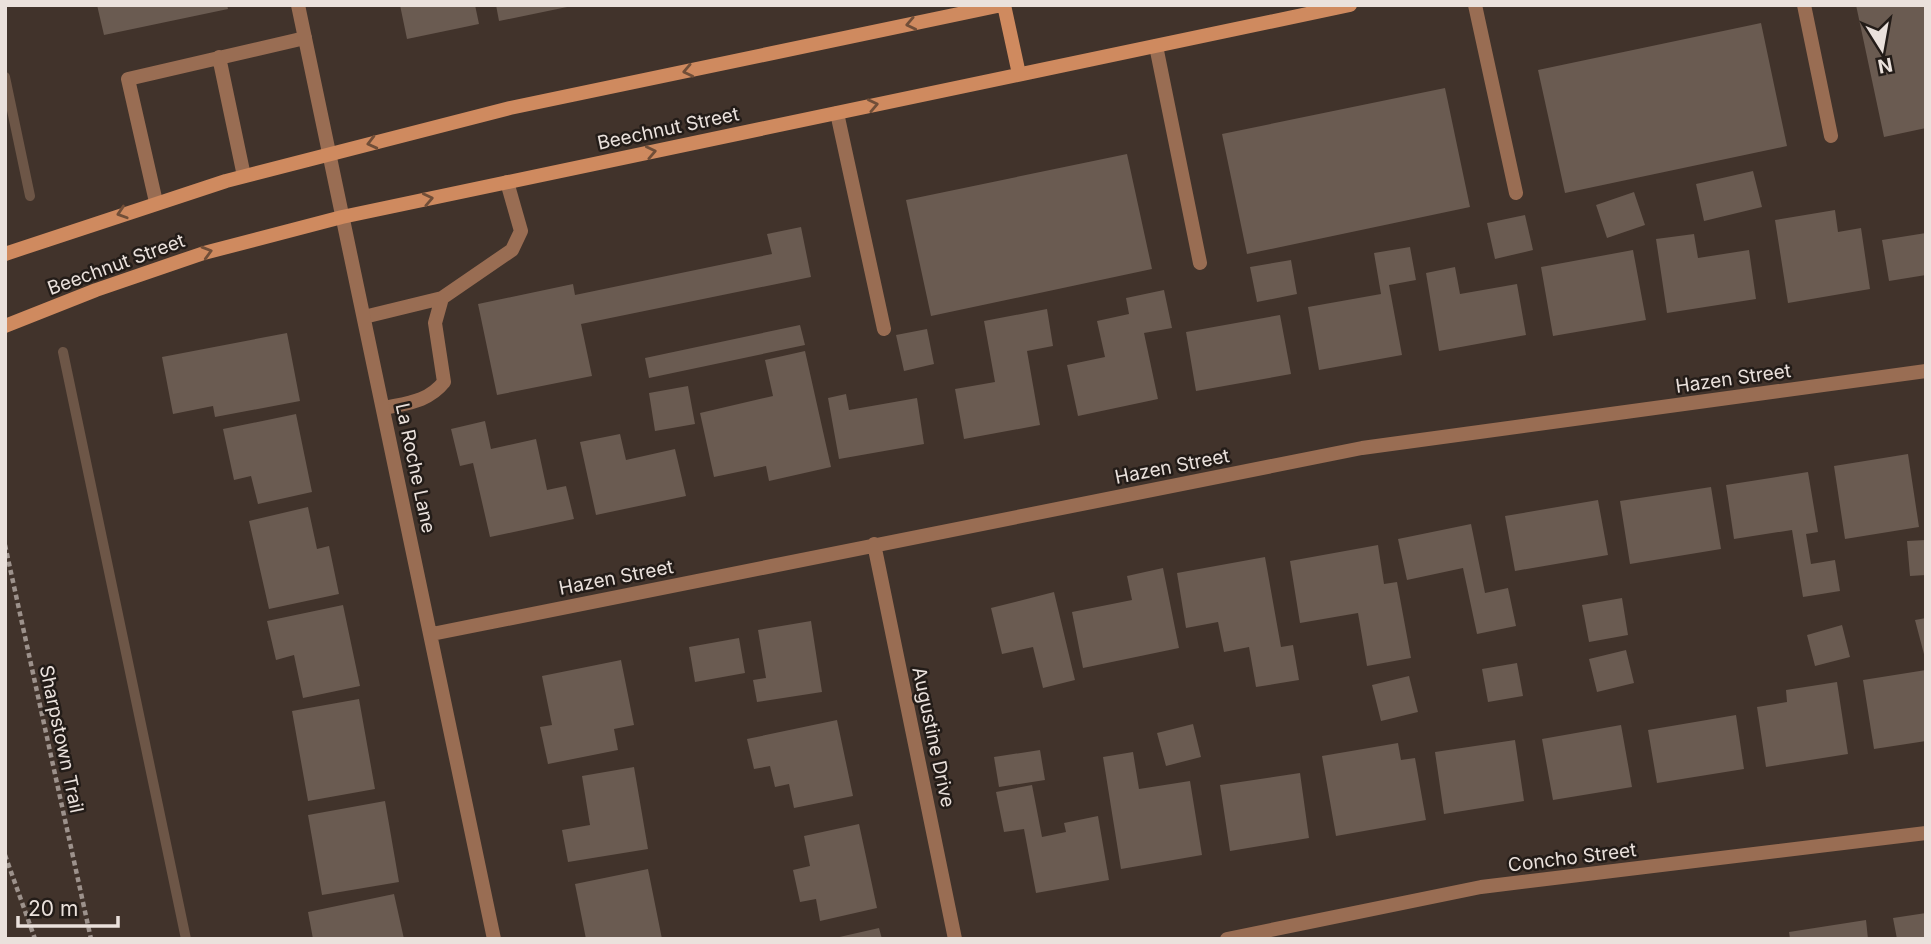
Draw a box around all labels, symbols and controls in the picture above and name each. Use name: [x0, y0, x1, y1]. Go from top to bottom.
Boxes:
north arrow: [1847, 14, 1917, 84]
one-way arrow: [905, 16, 917, 31]
text: N: [1876, 53, 1894, 78]
one-way arrow: [682, 62, 694, 77]
one-way arrow: [867, 98, 879, 113]
street label: Beechnut Street: [595, 102, 741, 155]
one-way arrow: [367, 135, 379, 149]
one-way arrow: [645, 145, 657, 160]
one-way arrow: [422, 192, 434, 207]
one-way arrow: [117, 205, 129, 219]
street label: Beechnut Street: [44, 229, 188, 300]
one-way arrow: [201, 246, 213, 261]
street label: Hazen Street: [1674, 359, 1792, 398]
street label: La Roche Lane: [391, 401, 441, 535]
street label: Hazen Street: [1113, 444, 1231, 489]
street label: Hazen Street: [557, 555, 675, 600]
street label: Sharpstown Trail: [35, 663, 88, 815]
street label: Augustine Drive: [907, 665, 960, 809]
street label: Concho Street: [1507, 838, 1637, 877]
scale bar: [18, 884, 117, 928]
text: 20 m: [28, 896, 78, 921]

